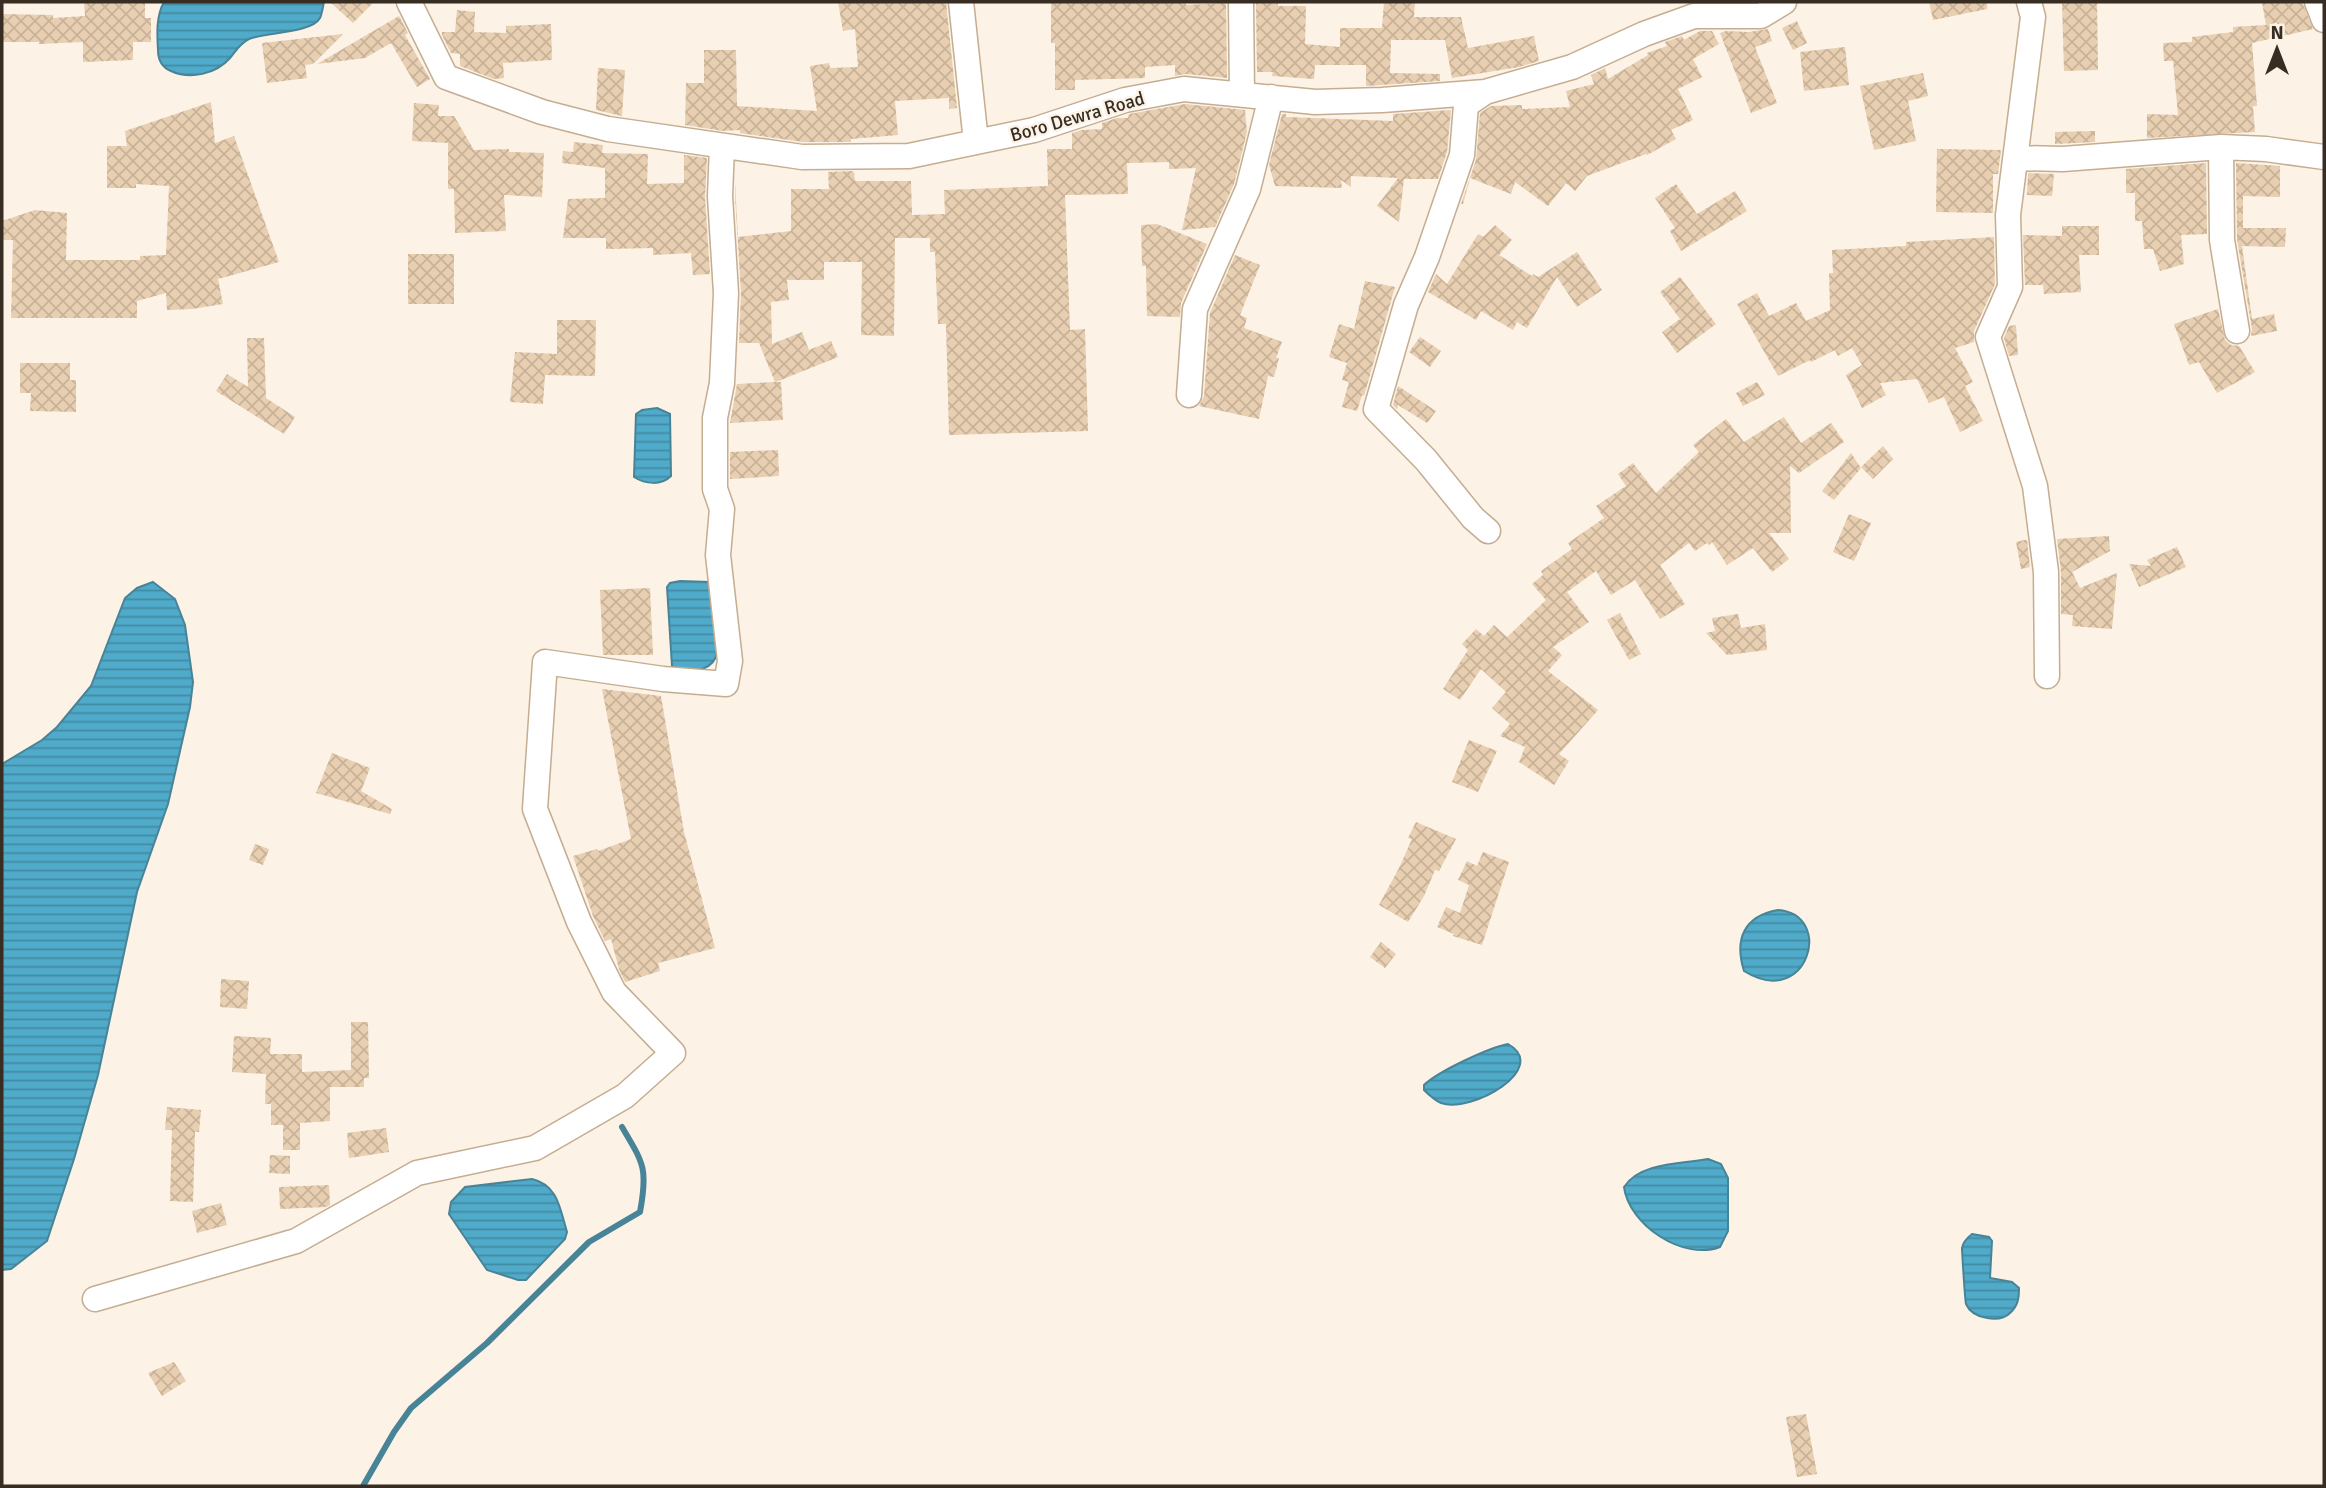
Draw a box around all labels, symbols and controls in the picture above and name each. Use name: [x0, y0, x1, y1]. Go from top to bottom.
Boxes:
north arrow: [2242, 14, 2312, 84]
text: N: [2270, 21, 2284, 45]
street label: Boro Dewra Road: [1007, 86, 1147, 148]

